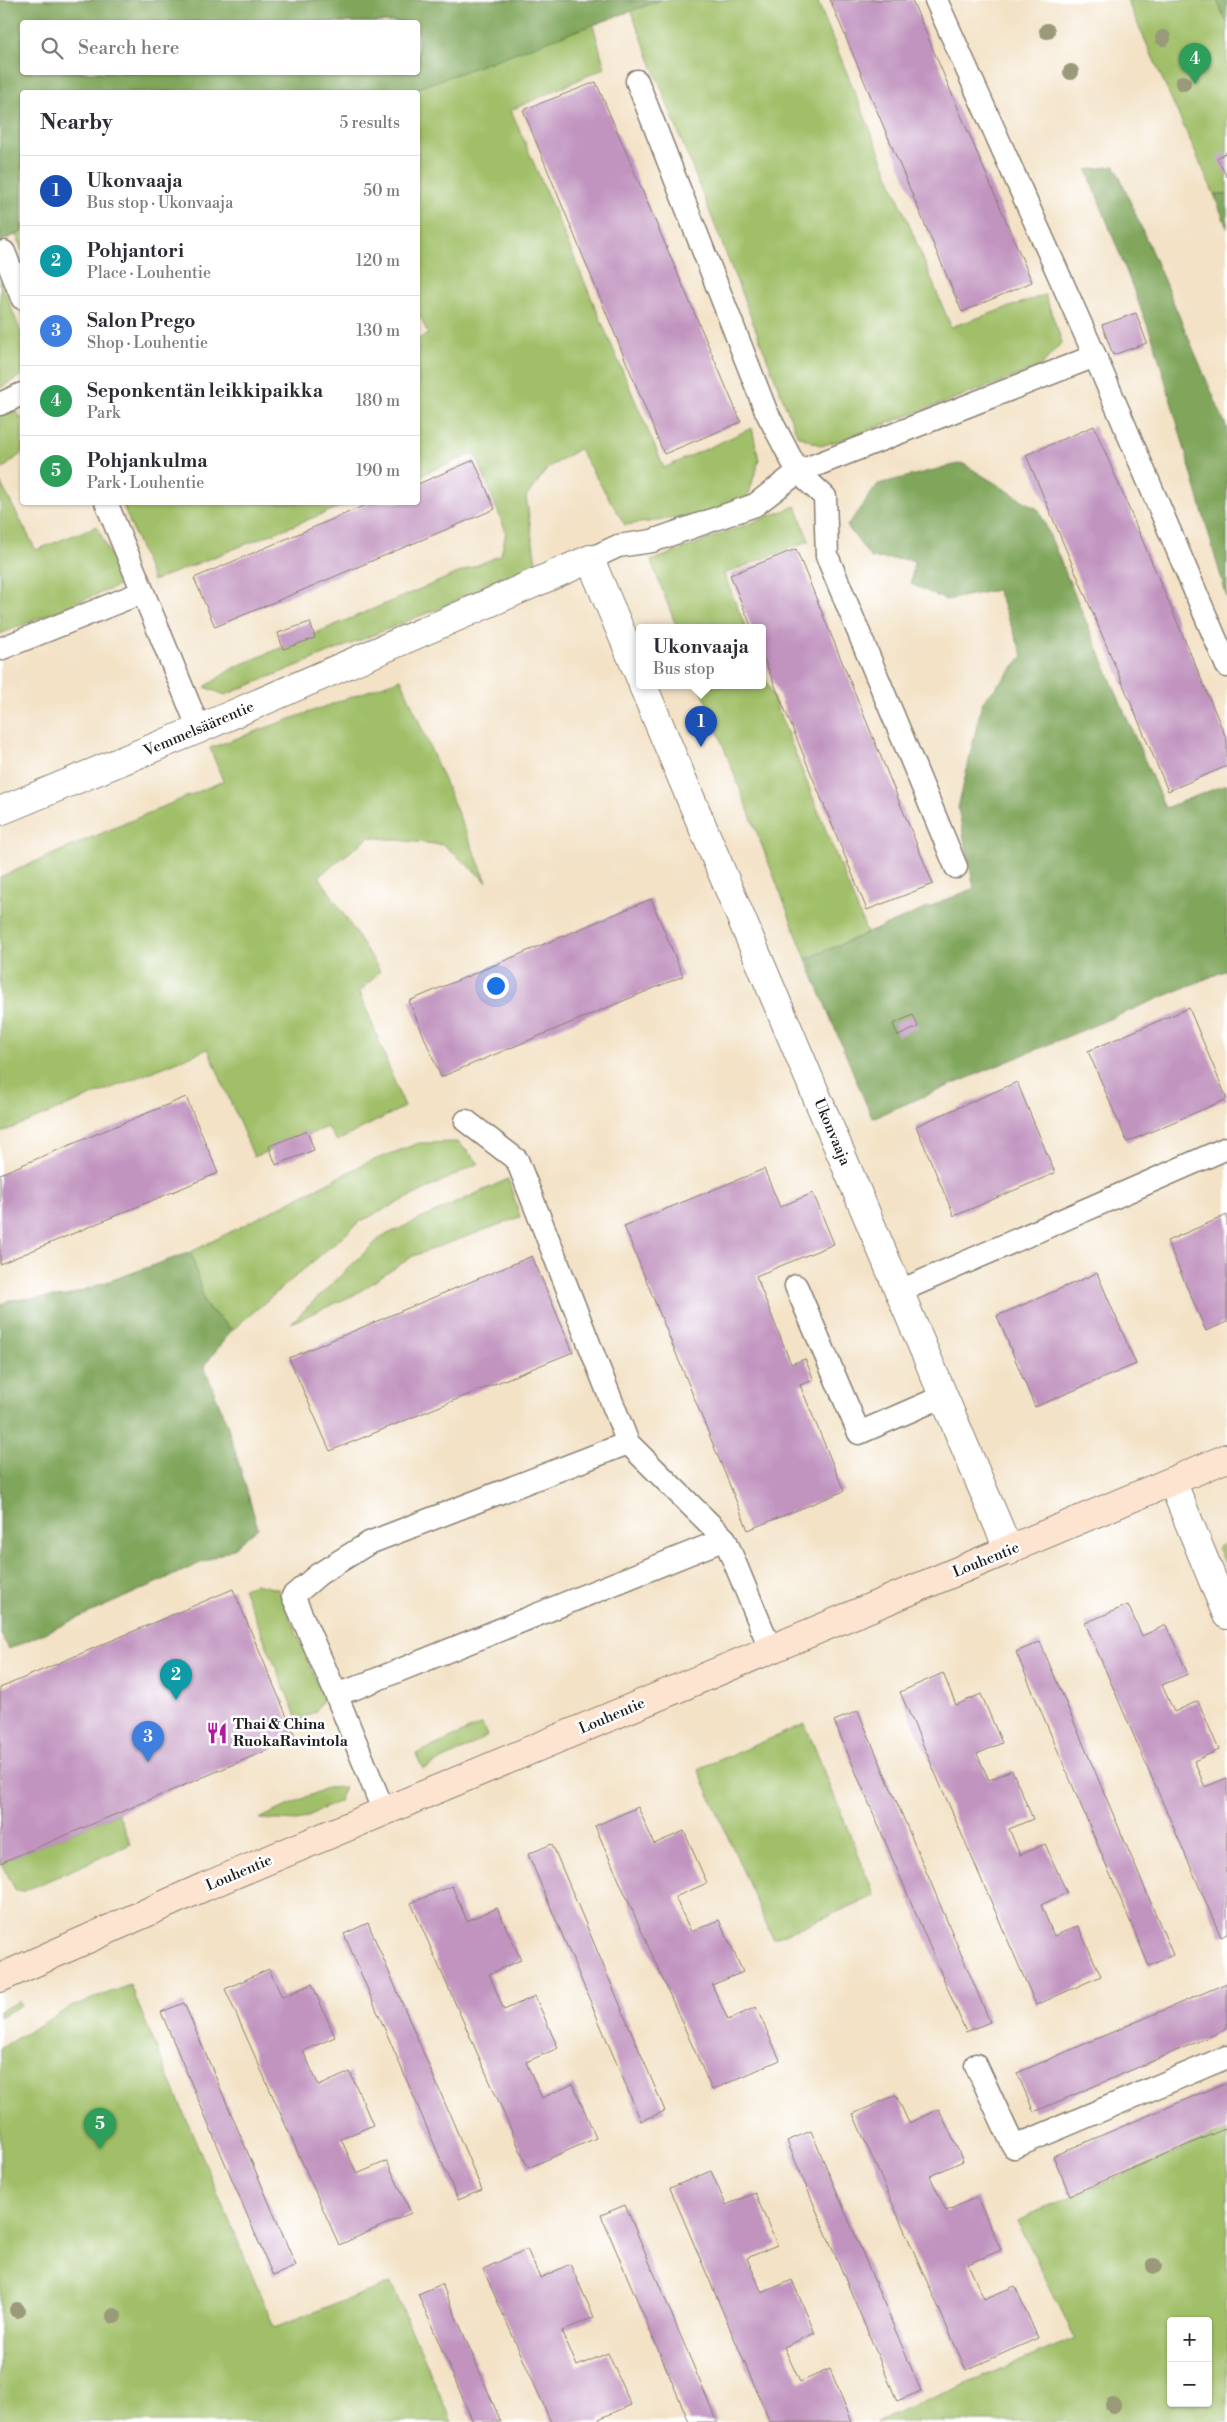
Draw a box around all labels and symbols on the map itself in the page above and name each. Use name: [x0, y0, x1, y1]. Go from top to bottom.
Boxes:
pin: 4: [1179, 43, 1211, 84]
street label: Vemmelsäärentie: [140, 697, 257, 761]
pin: 1: [685, 706, 717, 747]
your location: [483, 973, 509, 999]
street label: Ukonvaaja: [809, 1096, 855, 1169]
street label: Louhentie: [950, 1538, 1022, 1582]
pin: 2: [160, 1659, 192, 1700]
street label: Louhentie: [576, 1694, 648, 1738]
place label: Thai & China RuokaRavintola: [233, 1715, 349, 1751]
restaurant icon: Thai & China RuokaRavintola: [204, 1720, 230, 1746]
pin: 3: [132, 1721, 164, 1762]
street label: Louhentie: [203, 1851, 275, 1895]
pin: 5: [84, 2108, 116, 2149]

